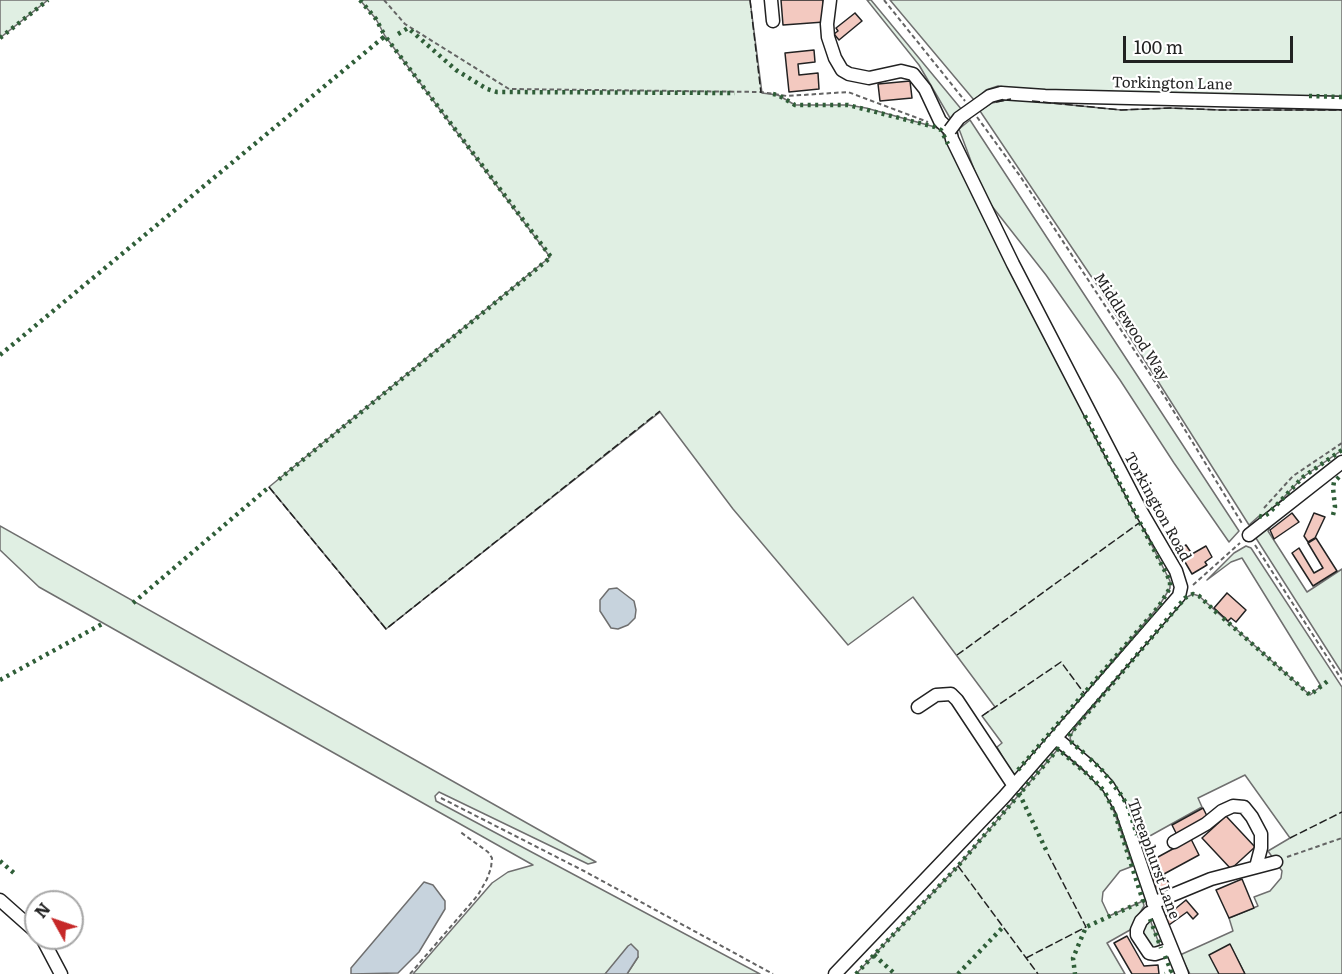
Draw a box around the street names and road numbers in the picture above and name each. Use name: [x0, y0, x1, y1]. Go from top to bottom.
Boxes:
street label: Torkington Lane: [1112, 74, 1232, 94]
street label: Middlewood Way: [1089, 270, 1173, 384]
street label: Torkington Road: [1120, 449, 1194, 565]
street label: Threaphurst Lane: [1123, 796, 1183, 922]

